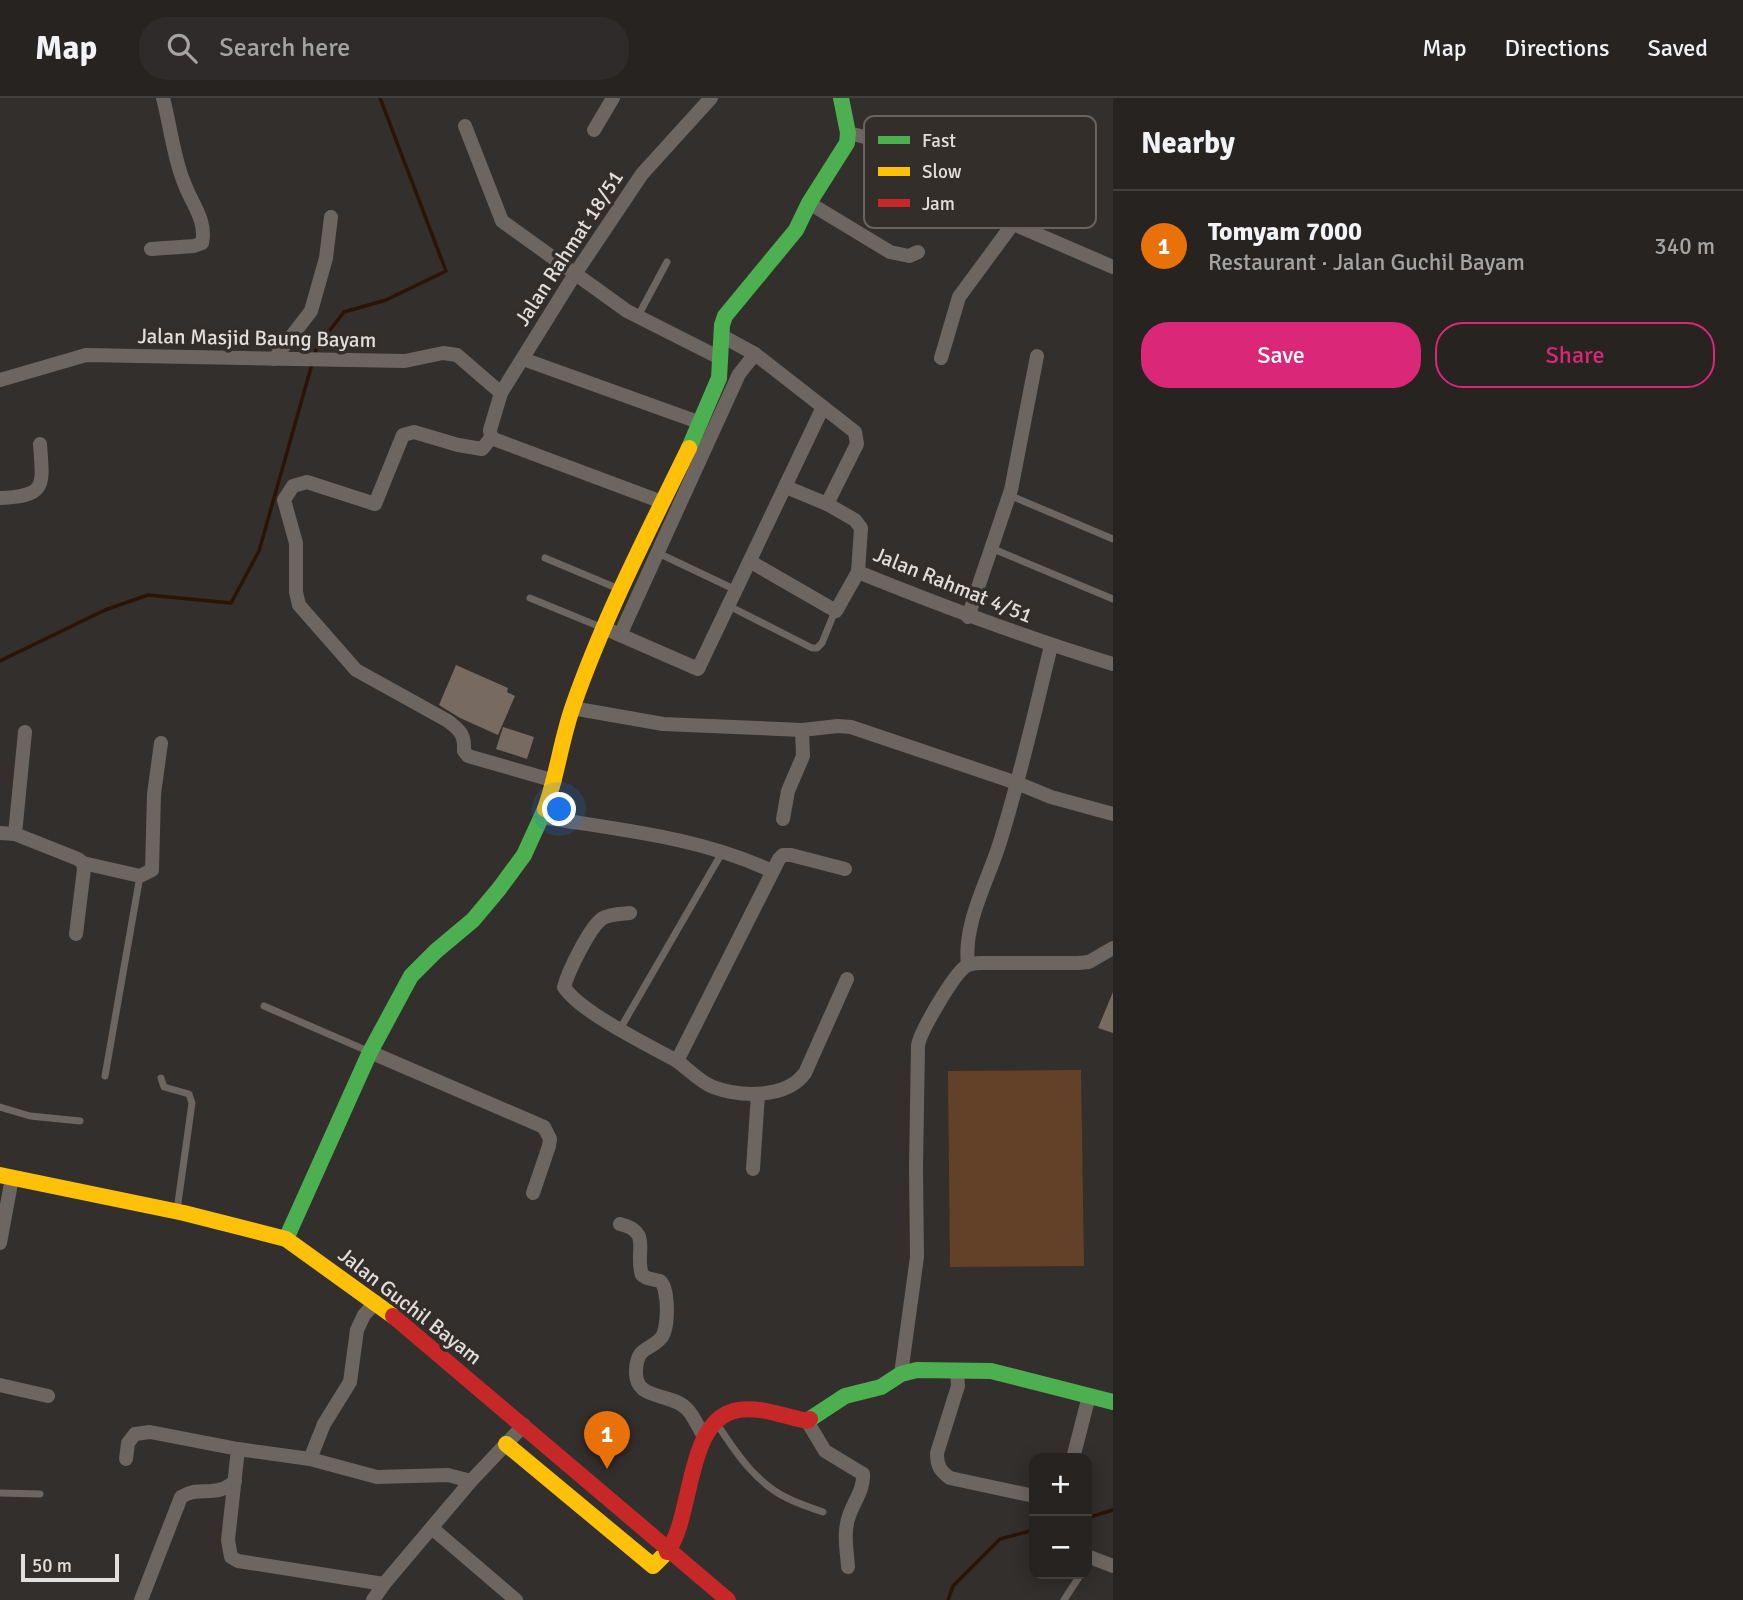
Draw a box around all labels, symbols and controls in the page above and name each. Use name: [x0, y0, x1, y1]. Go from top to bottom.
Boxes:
search box: [139, 17, 629, 80]
text: Map: [35, 28, 97, 69]
icon: search: [163, 29, 201, 67]
text: Search here: [219, 32, 350, 64]
text: Map: [1422, 33, 1467, 63]
text: Directions: [1505, 33, 1610, 63]
text: Saved: [1648, 33, 1708, 63]
legend: [864, 116, 1096, 228]
text: Nearby: [1141, 125, 1235, 162]
text: Fast: [922, 129, 956, 153]
text: Slow: [922, 160, 962, 184]
street label: Jalan Rahmat 18/51: [509, 165, 629, 331]
text: Jam: [922, 192, 955, 216]
text: Tomyam 7000: [1208, 216, 1362, 248]
text: 1: [1158, 232, 1170, 261]
text: 340 m: [1654, 232, 1715, 261]
text: Restaurant · Jalan Guchil Bayam: [1208, 248, 1525, 277]
button: Save: [1141, 322, 1421, 388]
button: Share: [1435, 322, 1715, 388]
street label: Jalan Masjid Baung Bayam: [138, 323, 376, 353]
street label: Jalan Rahmat 4/51: [870, 541, 1036, 629]
your location: [542, 792, 576, 826]
street label: Jalan Guchil Bayam: [333, 1242, 487, 1370]
pin: 1: [584, 1411, 630, 1469]
map controls: [1029, 1453, 1092, 1579]
button: +: [1029, 1453, 1092, 1516]
button: −: [1029, 1516, 1092, 1579]
scale bar: [21, 1551, 119, 1583]
text: 50 m: [32, 1554, 72, 1578]

